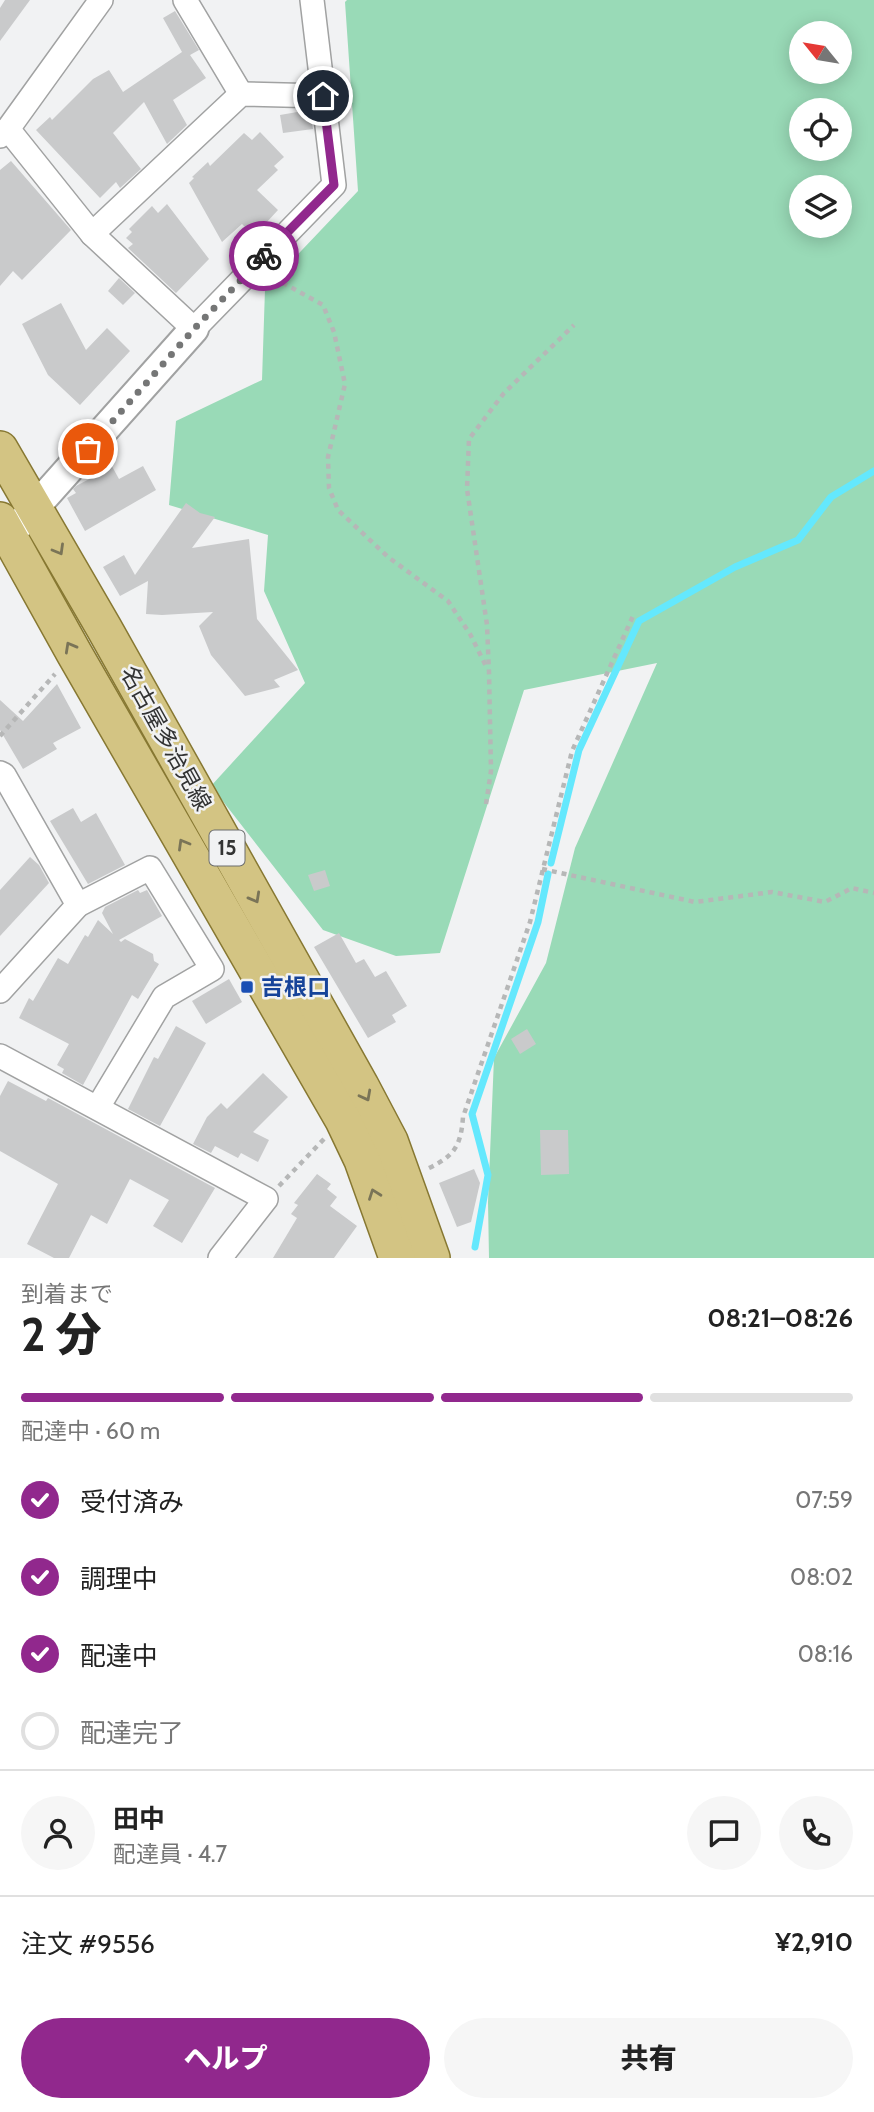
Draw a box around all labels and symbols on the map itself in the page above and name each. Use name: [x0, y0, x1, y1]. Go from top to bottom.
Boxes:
north arrow: [789, 21, 852, 84]
pin: [293, 66, 353, 126]
courier: [229, 221, 299, 291]
pin: [58, 419, 118, 479]
one-way arrow: [51, 543, 64, 555]
one-way arrow: [65, 641, 78, 654]
street label: 名古屋多治見線: [115, 661, 217, 815]
road number: 15: [210, 830, 244, 866]
one-way arrow: [179, 838, 192, 851]
one-way arrow: [247, 890, 260, 903]
place label: 吉根口: [261, 973, 330, 1001]
marker: 吉根口: [239, 979, 255, 995]
one-way arrow: [358, 1089, 371, 1101]
one-way arrow: [368, 1188, 382, 1200]

